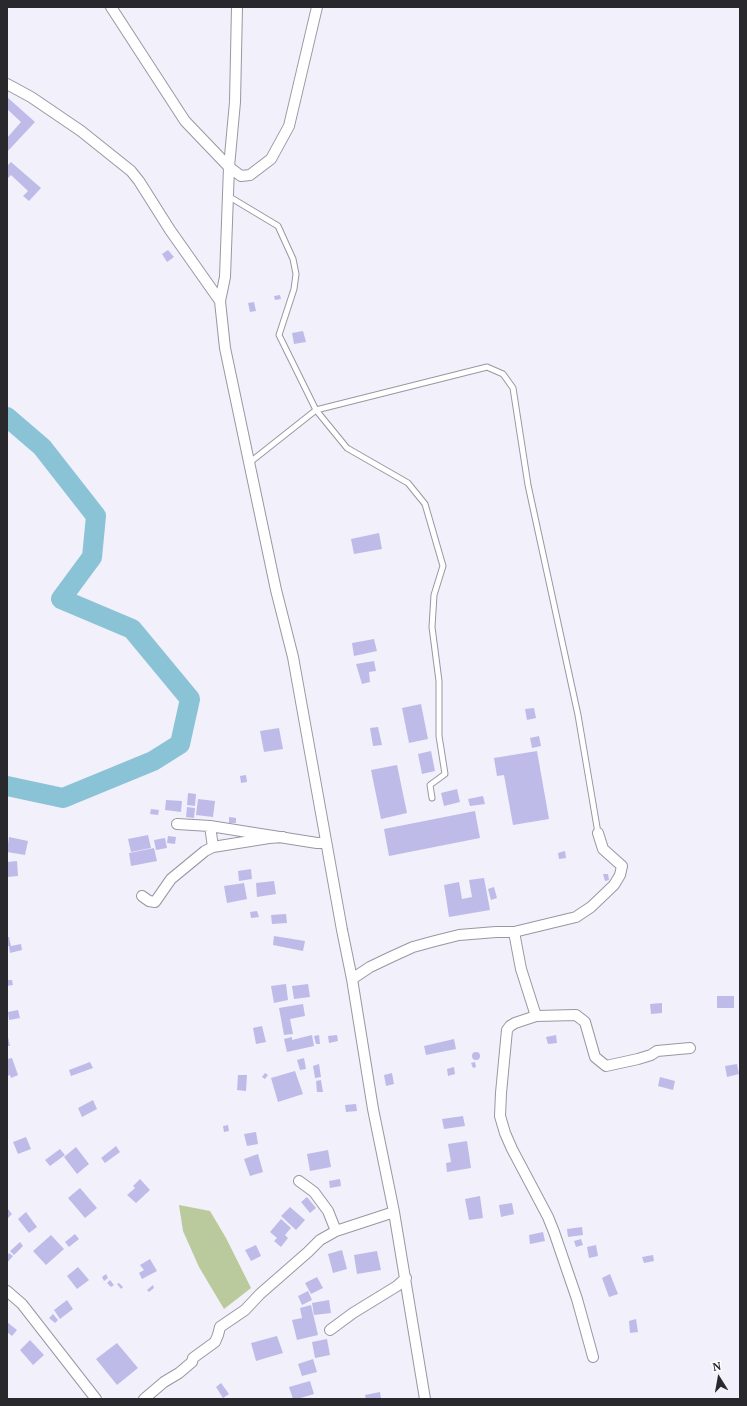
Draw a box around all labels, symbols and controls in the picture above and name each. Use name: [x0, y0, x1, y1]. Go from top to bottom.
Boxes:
north arrow: [699, 1358, 739, 1398]
text: N: [711, 1359, 722, 1374]

